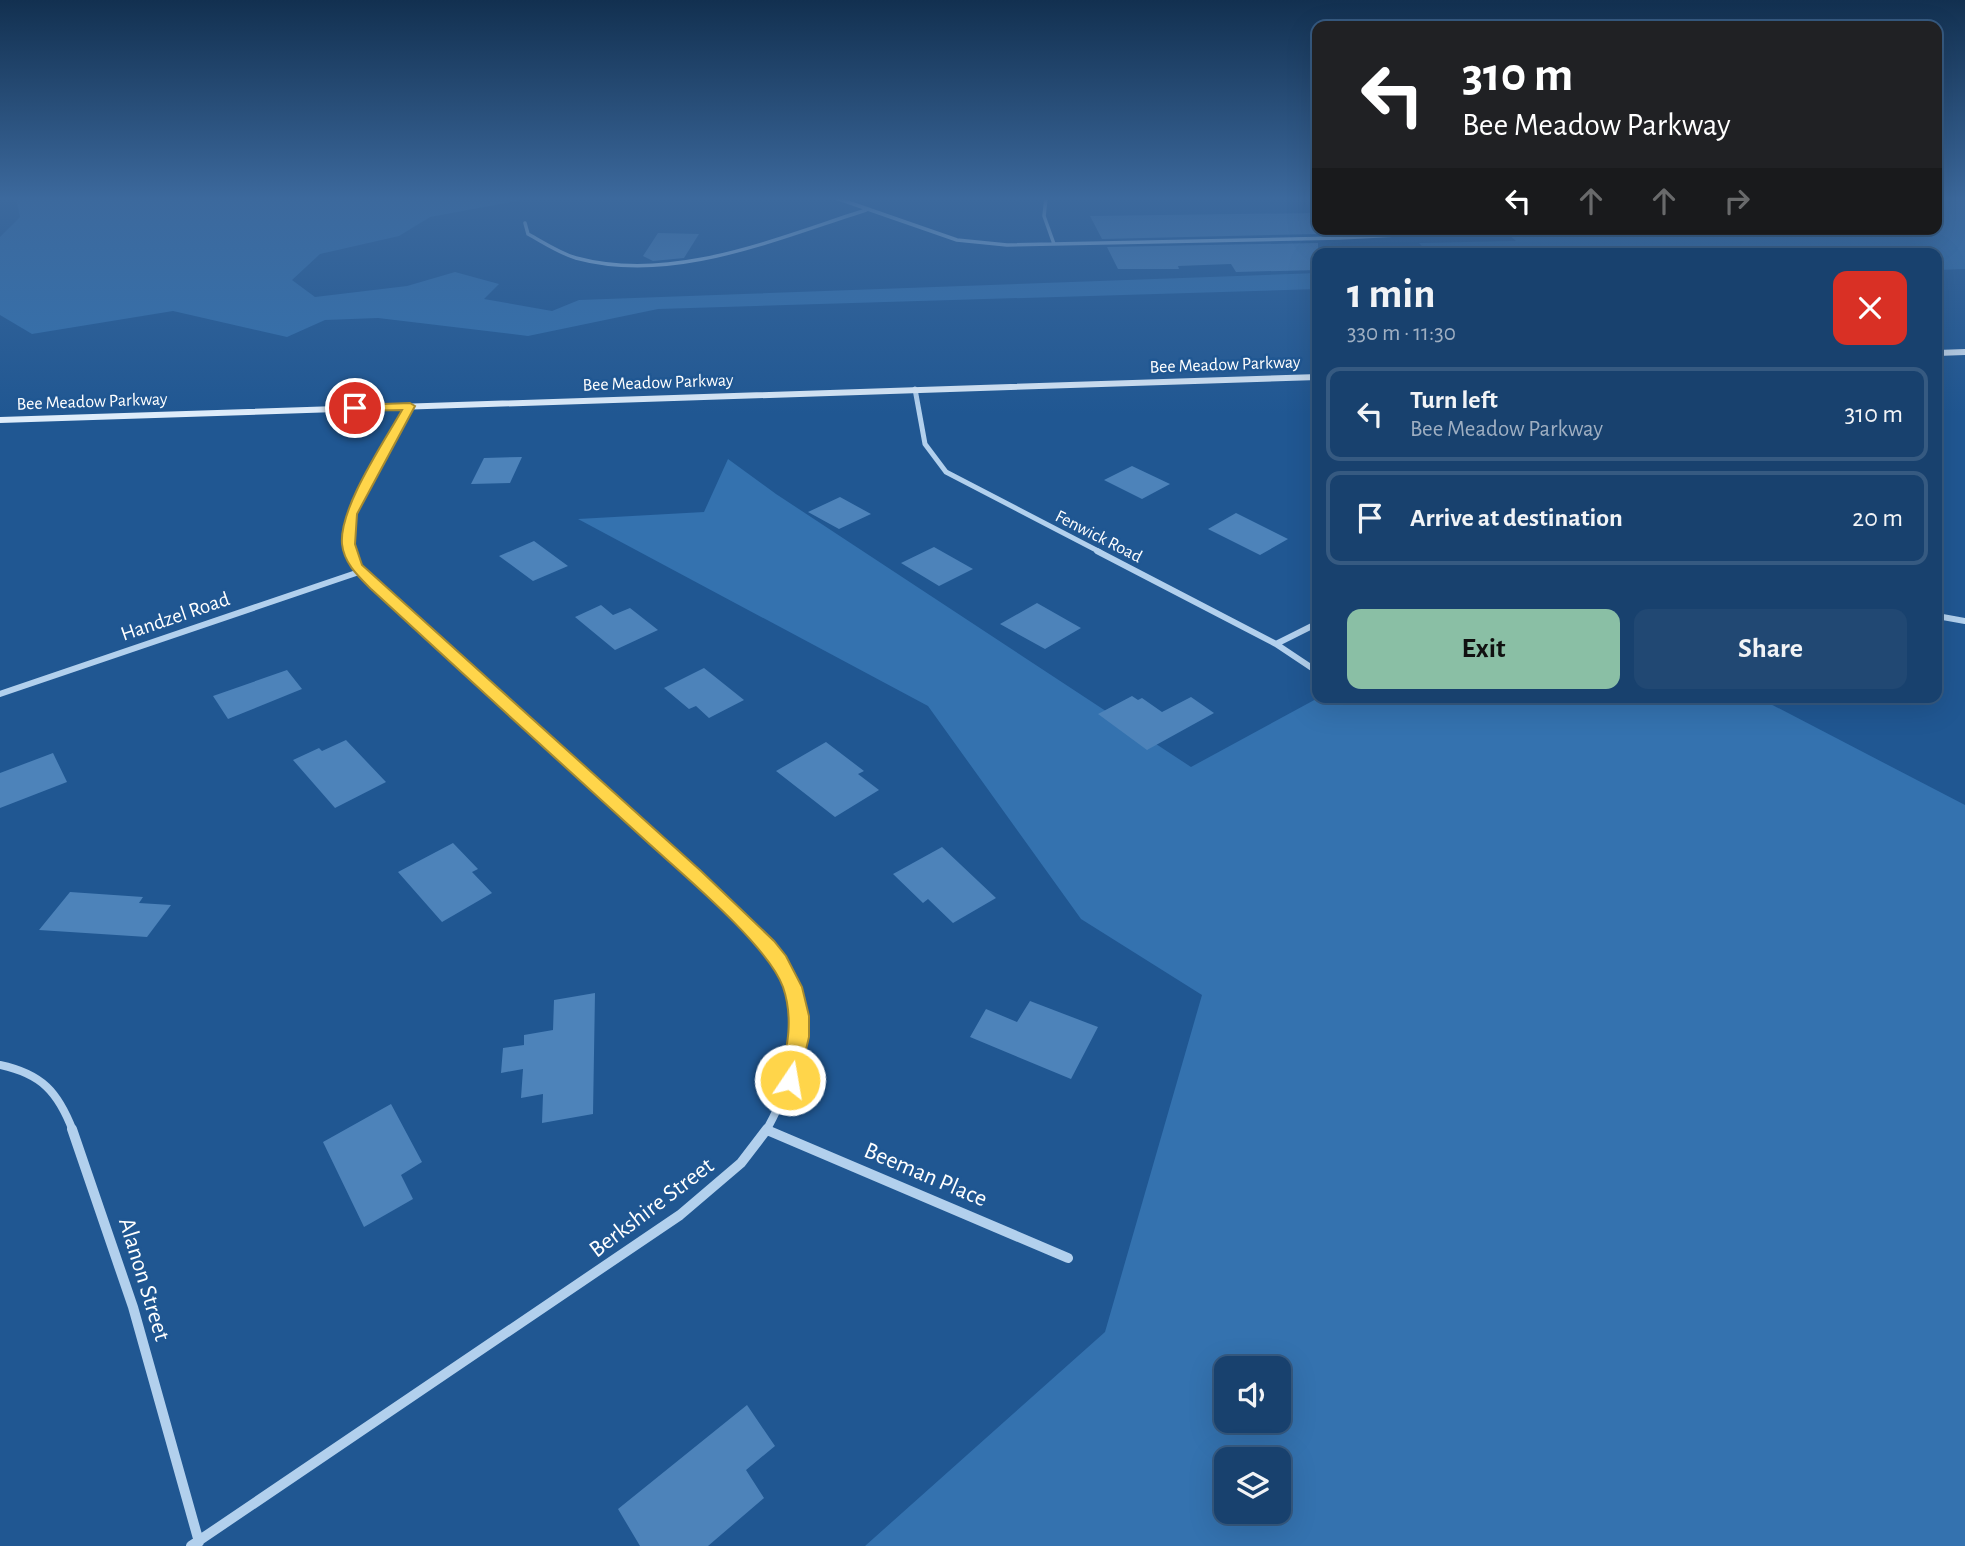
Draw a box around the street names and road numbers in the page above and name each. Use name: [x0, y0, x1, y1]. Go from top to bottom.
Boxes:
street label: Bee Meadow Parkway: [1149, 353, 1301, 377]
street label: Bee Meadow Parkway: [582, 371, 734, 395]
street label: Bee Meadow Parkway: [16, 390, 168, 414]
street label: Fenwick Road: [1052, 507, 1145, 566]
street label: Handzel Road: [118, 588, 232, 645]
street label: Beeman Place: [861, 1138, 991, 1212]
street label: Berkshire Street: [585, 1153, 719, 1262]
street label: Alanon Street: [114, 1215, 174, 1344]

